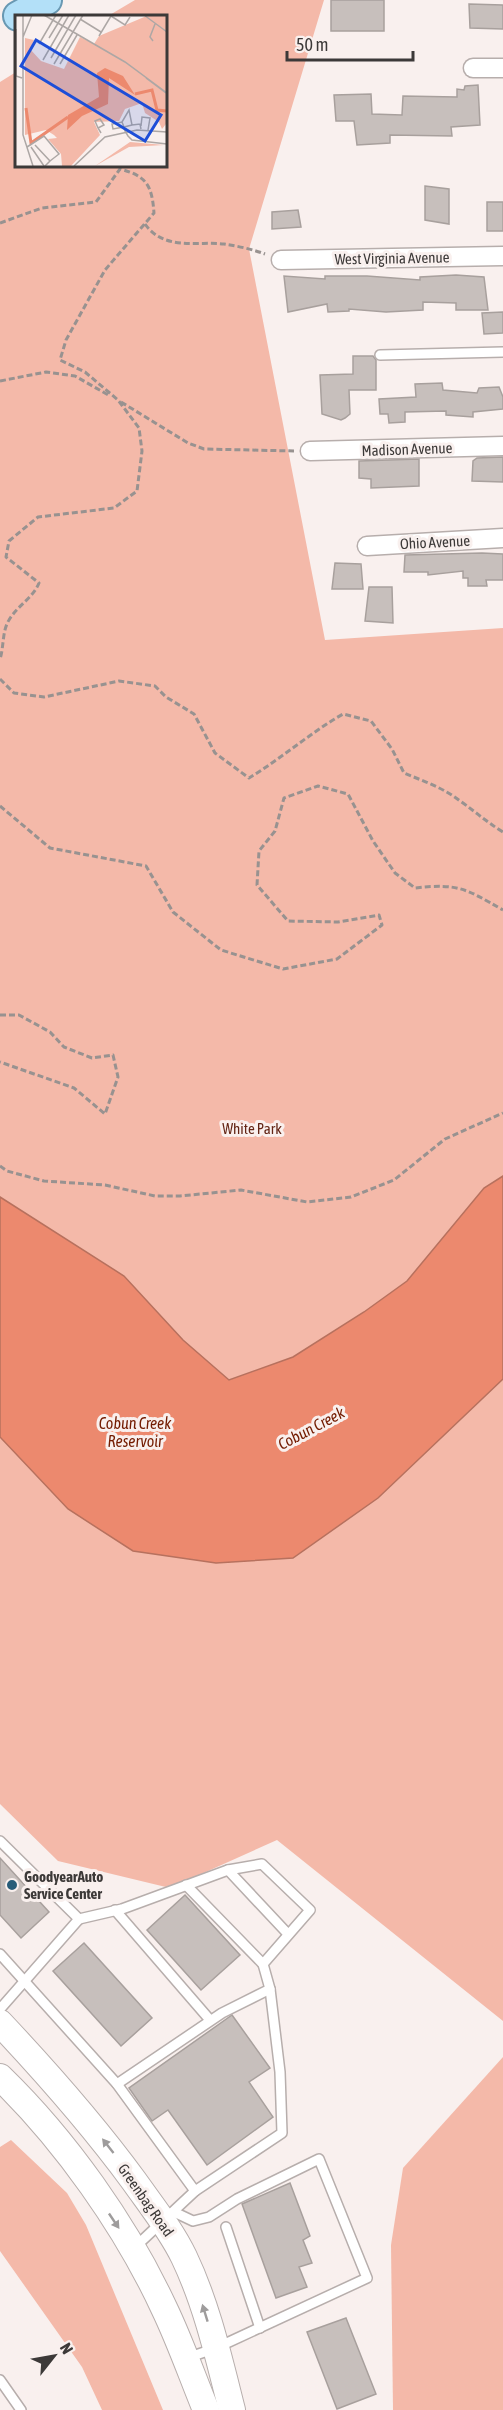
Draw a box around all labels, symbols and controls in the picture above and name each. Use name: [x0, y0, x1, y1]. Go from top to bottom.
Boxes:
inset map: [15, 15, 166, 166]
scale bar: [287, 24, 413, 62]
text: 50 m: [296, 34, 328, 55]
street label: West Virginia Avenue: [334, 248, 450, 268]
street label: Madison Avenue: [361, 439, 453, 459]
street label: Ohio Avenue: [400, 532, 471, 552]
park label: White Park: [222, 1120, 282, 1137]
water label: Cobun Creek: [275, 1403, 348, 1453]
water label: Cobun Creek Reservoir: [99, 1414, 172, 1450]
place label: GoodyearAuto Service Center: [24, 1868, 103, 1902]
marker: GoodyearAuto Service Center: [5, 1878, 19, 1892]
one-way arrow: [102, 2138, 114, 2154]
street label: Greenbag Road: [115, 2161, 177, 2239]
one-way arrow: [108, 2213, 119, 2229]
one-way arrow: [200, 2304, 209, 2322]
north arrow: [24, 2326, 84, 2386]
text: N: [57, 2340, 77, 2357]

